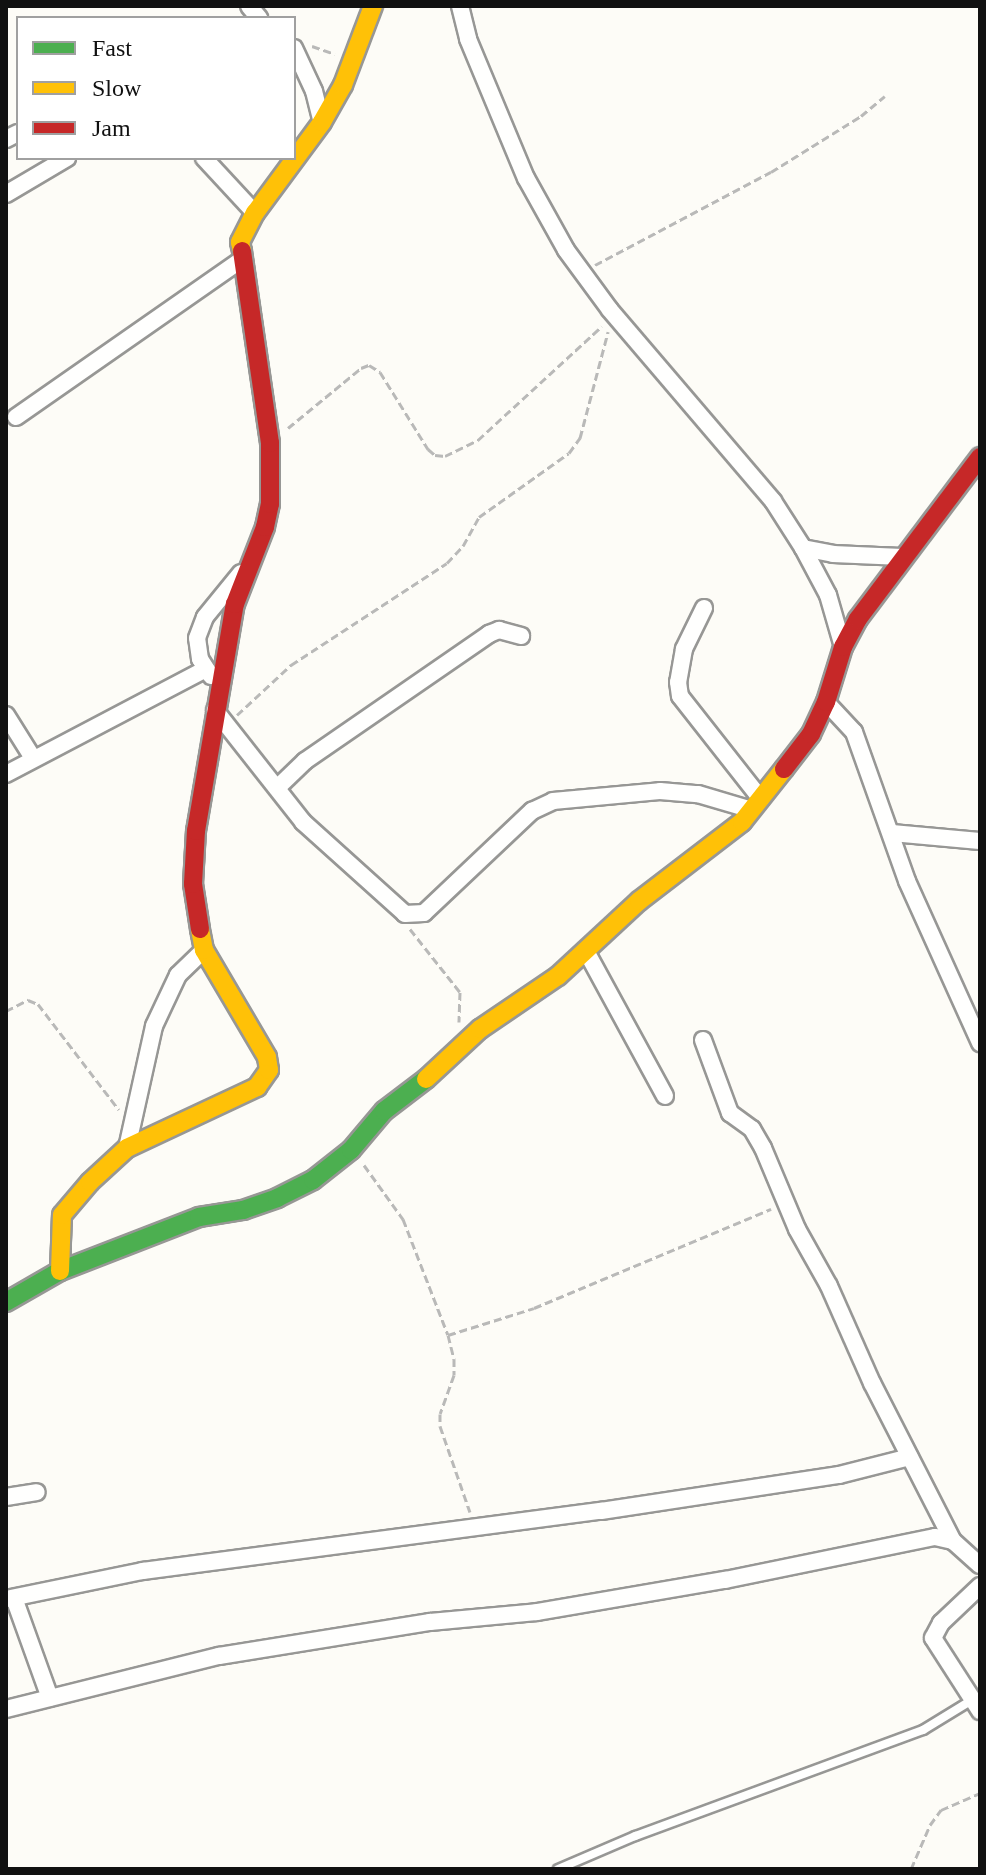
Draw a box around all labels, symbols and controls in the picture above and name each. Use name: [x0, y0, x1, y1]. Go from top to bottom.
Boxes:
legend: [16, 16, 296, 160]
text: Fast: [92, 35, 132, 61]
text: Slow: [92, 75, 141, 101]
text: Jam: [92, 115, 131, 141]

